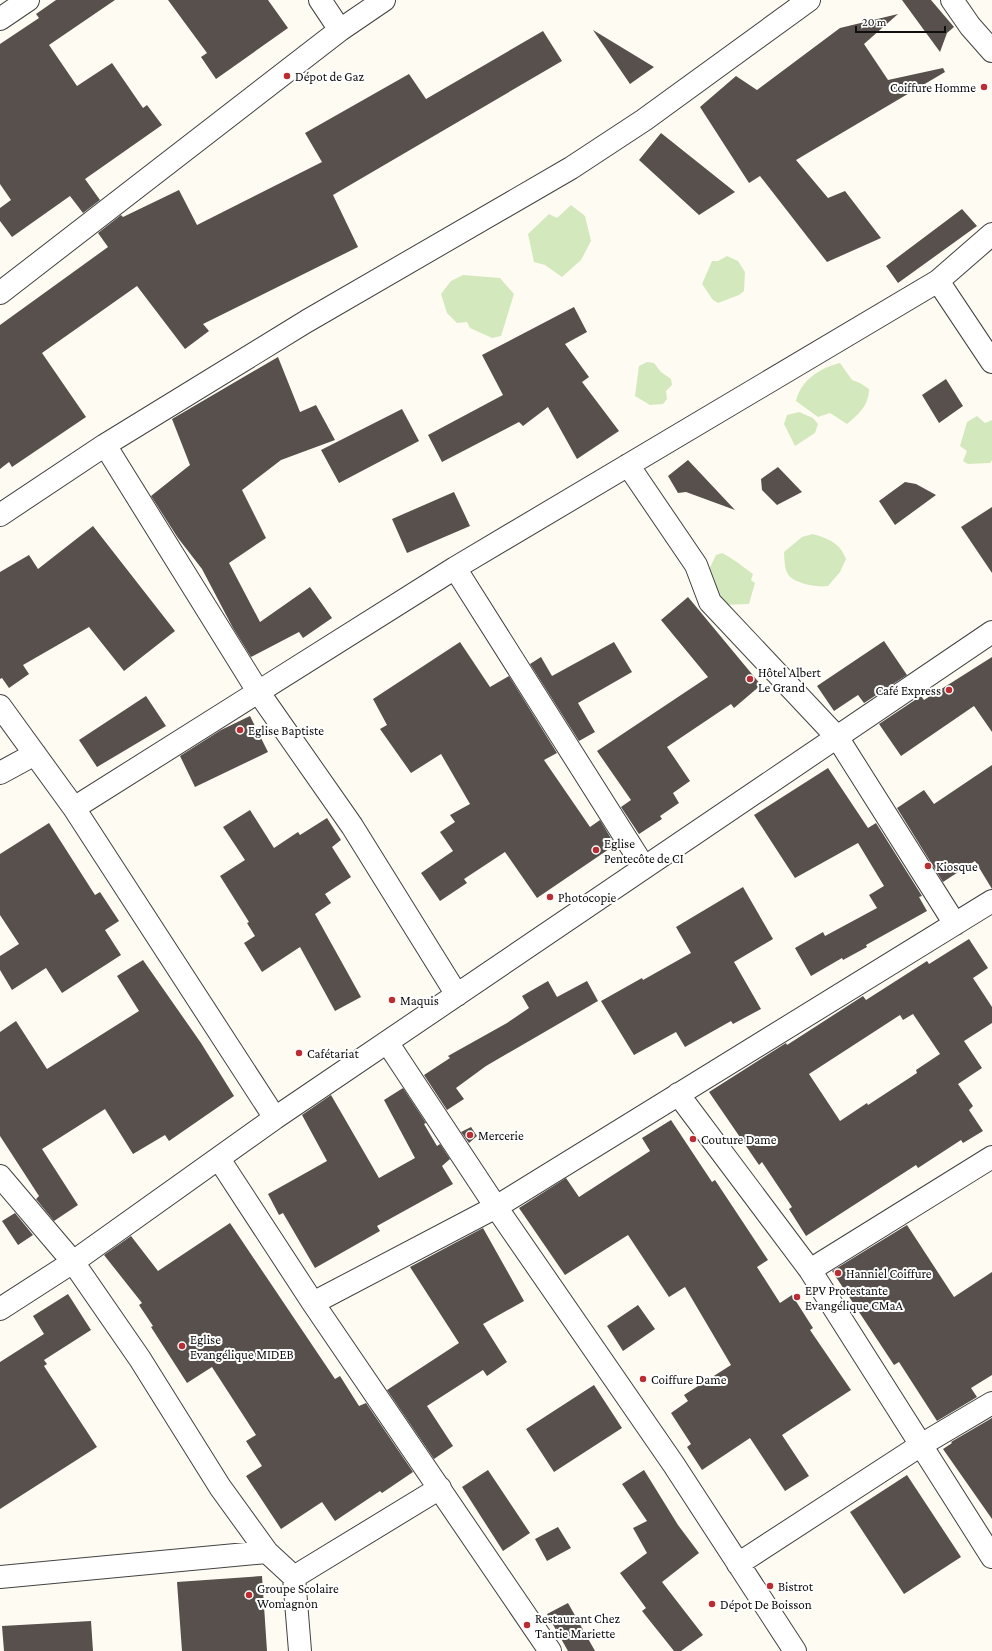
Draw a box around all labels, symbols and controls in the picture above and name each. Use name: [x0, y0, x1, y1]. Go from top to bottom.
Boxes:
scale bar: [856, 8, 945, 34]
text: 20 m: [862, 15, 887, 29]
place label: Dépot de Gaz: [295, 69, 365, 84]
marker: Dépot de Gaz: [282, 71, 292, 81]
place label: Coiffure Homme: [890, 80, 976, 95]
marker: Coiffure Homme: [979, 82, 989, 92]
place label: Hôtel Albert Le Grand: [758, 665, 822, 695]
marker: Hôtel Albert Le Grand: [745, 674, 755, 684]
place label: Café Express: [875, 683, 941, 698]
marker: Café Express: [944, 685, 954, 695]
place label: Eglise Baptiste: [248, 723, 324, 738]
marker: Eglise Baptiste: [235, 725, 245, 735]
place label: Eglise Pentecôte de CI: [604, 836, 684, 866]
marker: Eglise Pentecôte de CI: [591, 845, 601, 855]
place label: Kiosque: [936, 859, 978, 874]
marker: Kiosque: [923, 861, 933, 871]
place label: Photocopie: [558, 890, 617, 905]
marker: Photocopie: [545, 892, 555, 902]
place label: Maquis: [400, 993, 439, 1008]
marker: Maquis: [387, 995, 397, 1005]
place label: Cafétariat: [307, 1046, 359, 1061]
marker: Cafétariat: [294, 1048, 304, 1058]
place label: Mercerie: [478, 1128, 524, 1143]
marker: Mercerie: [465, 1130, 475, 1140]
place label: Couture Dame: [701, 1132, 777, 1147]
marker: Couture Dame: [688, 1134, 698, 1144]
place label: Hanniel Coiffure: [846, 1266, 932, 1281]
marker: Hanniel Coiffure: [833, 1268, 843, 1278]
place label: EPV Protestante Evangélique CMaA: [805, 1283, 904, 1313]
marker: EPV Protestante Evangélique CMaA: [792, 1292, 802, 1302]
place label: Eglise Evangélique MIDEB: [190, 1332, 294, 1362]
marker: Eglise Evangélique MIDEB: [177, 1341, 187, 1351]
place label: Coiffure Dame: [651, 1372, 727, 1387]
marker: Coiffure Dame: [638, 1374, 648, 1384]
place label: Bistrot: [778, 1579, 814, 1594]
place label: Groupe Scolaire Womagnon: [257, 1581, 339, 1611]
marker: Bistrot: [765, 1581, 775, 1591]
marker: Groupe Scolaire Womagnon: [244, 1590, 254, 1600]
place label: Dépot De Boisson: [720, 1597, 812, 1612]
marker: Dépot De Boisson: [707, 1599, 717, 1609]
place label: Restaurant Chez Tantie Mariette: [535, 1611, 620, 1641]
marker: Restaurant Chez Tantie Mariette: [522, 1620, 532, 1630]

